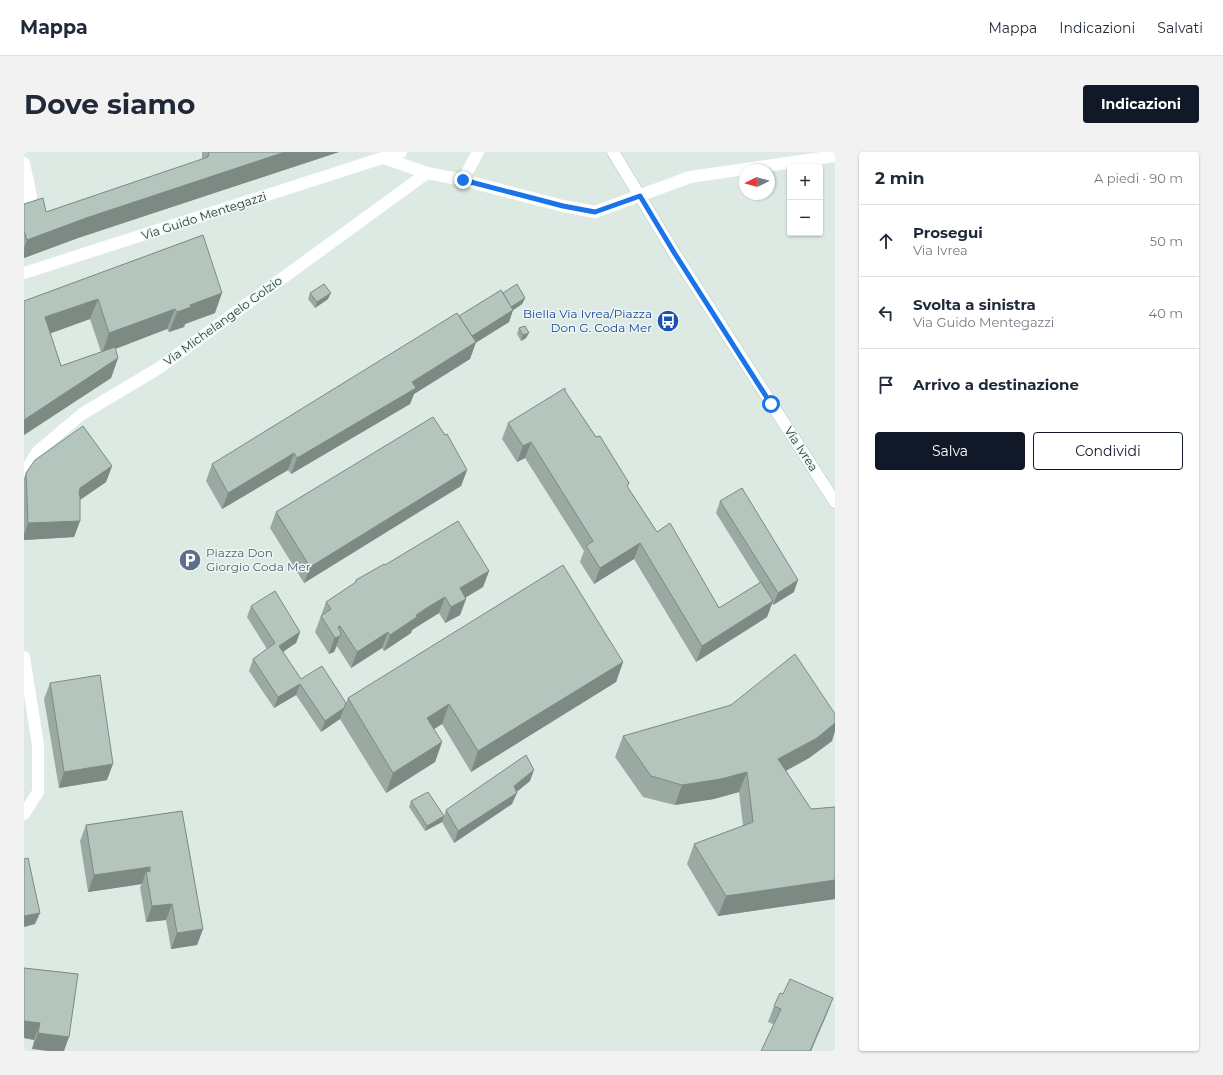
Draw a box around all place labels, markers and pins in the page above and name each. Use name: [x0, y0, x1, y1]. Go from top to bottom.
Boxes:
place label: Biella Via Ivrea/Piazza Don G. Coda Mer: [523, 306, 652, 335]
bus stop icon: Biella Via Ivrea/Piazza Don G. Coda Mer: [655, 308, 681, 334]
place label: Piazza Don Giorgio Coda Mer: [206, 545, 311, 574]
parking icon: Piazza Don Giorgio Coda Mer: [177, 547, 203, 573]

